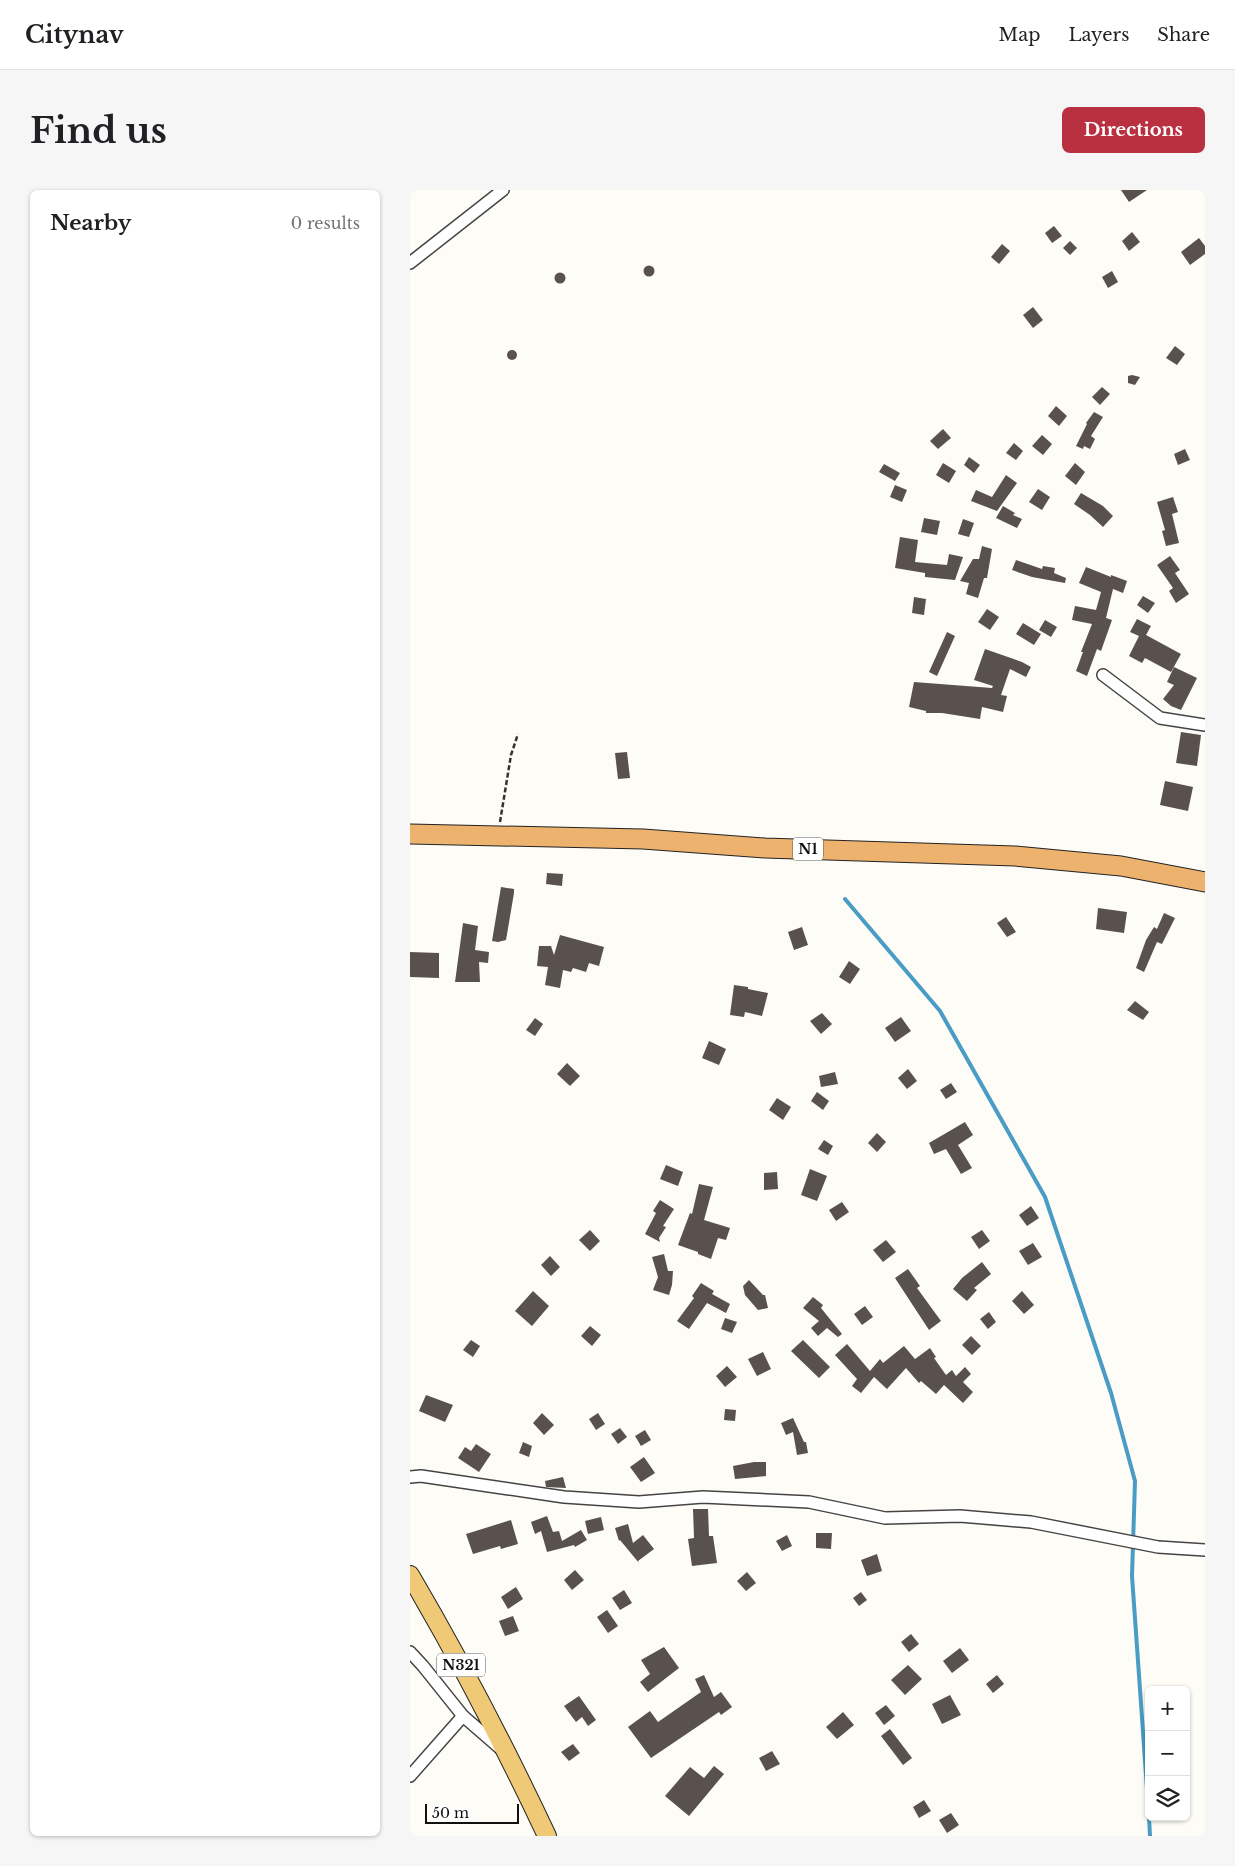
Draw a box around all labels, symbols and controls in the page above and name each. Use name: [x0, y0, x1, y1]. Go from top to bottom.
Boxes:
text: Citynav: [25, 20, 124, 49]
text: Map: [999, 24, 1040, 46]
text: Layers: [1068, 24, 1129, 46]
text: Share: [1157, 24, 1210, 46]
button: Directions: [1062, 107, 1205, 153]
text: Find us: [30, 109, 167, 152]
text: Nearby: [50, 210, 131, 236]
text: 0 results: [291, 213, 360, 233]
road number: N1: [793, 838, 823, 861]
road number: N321: [437, 1654, 485, 1676]
map controls: [1145, 1686, 1190, 1821]
button: +: [1145, 1686, 1190, 1731]
button: −: [1145, 1731, 1190, 1776]
button: layers: [1145, 1776, 1190, 1821]
scale bar: [425, 1801, 519, 1824]
text: 50 m: [432, 1804, 469, 1822]

